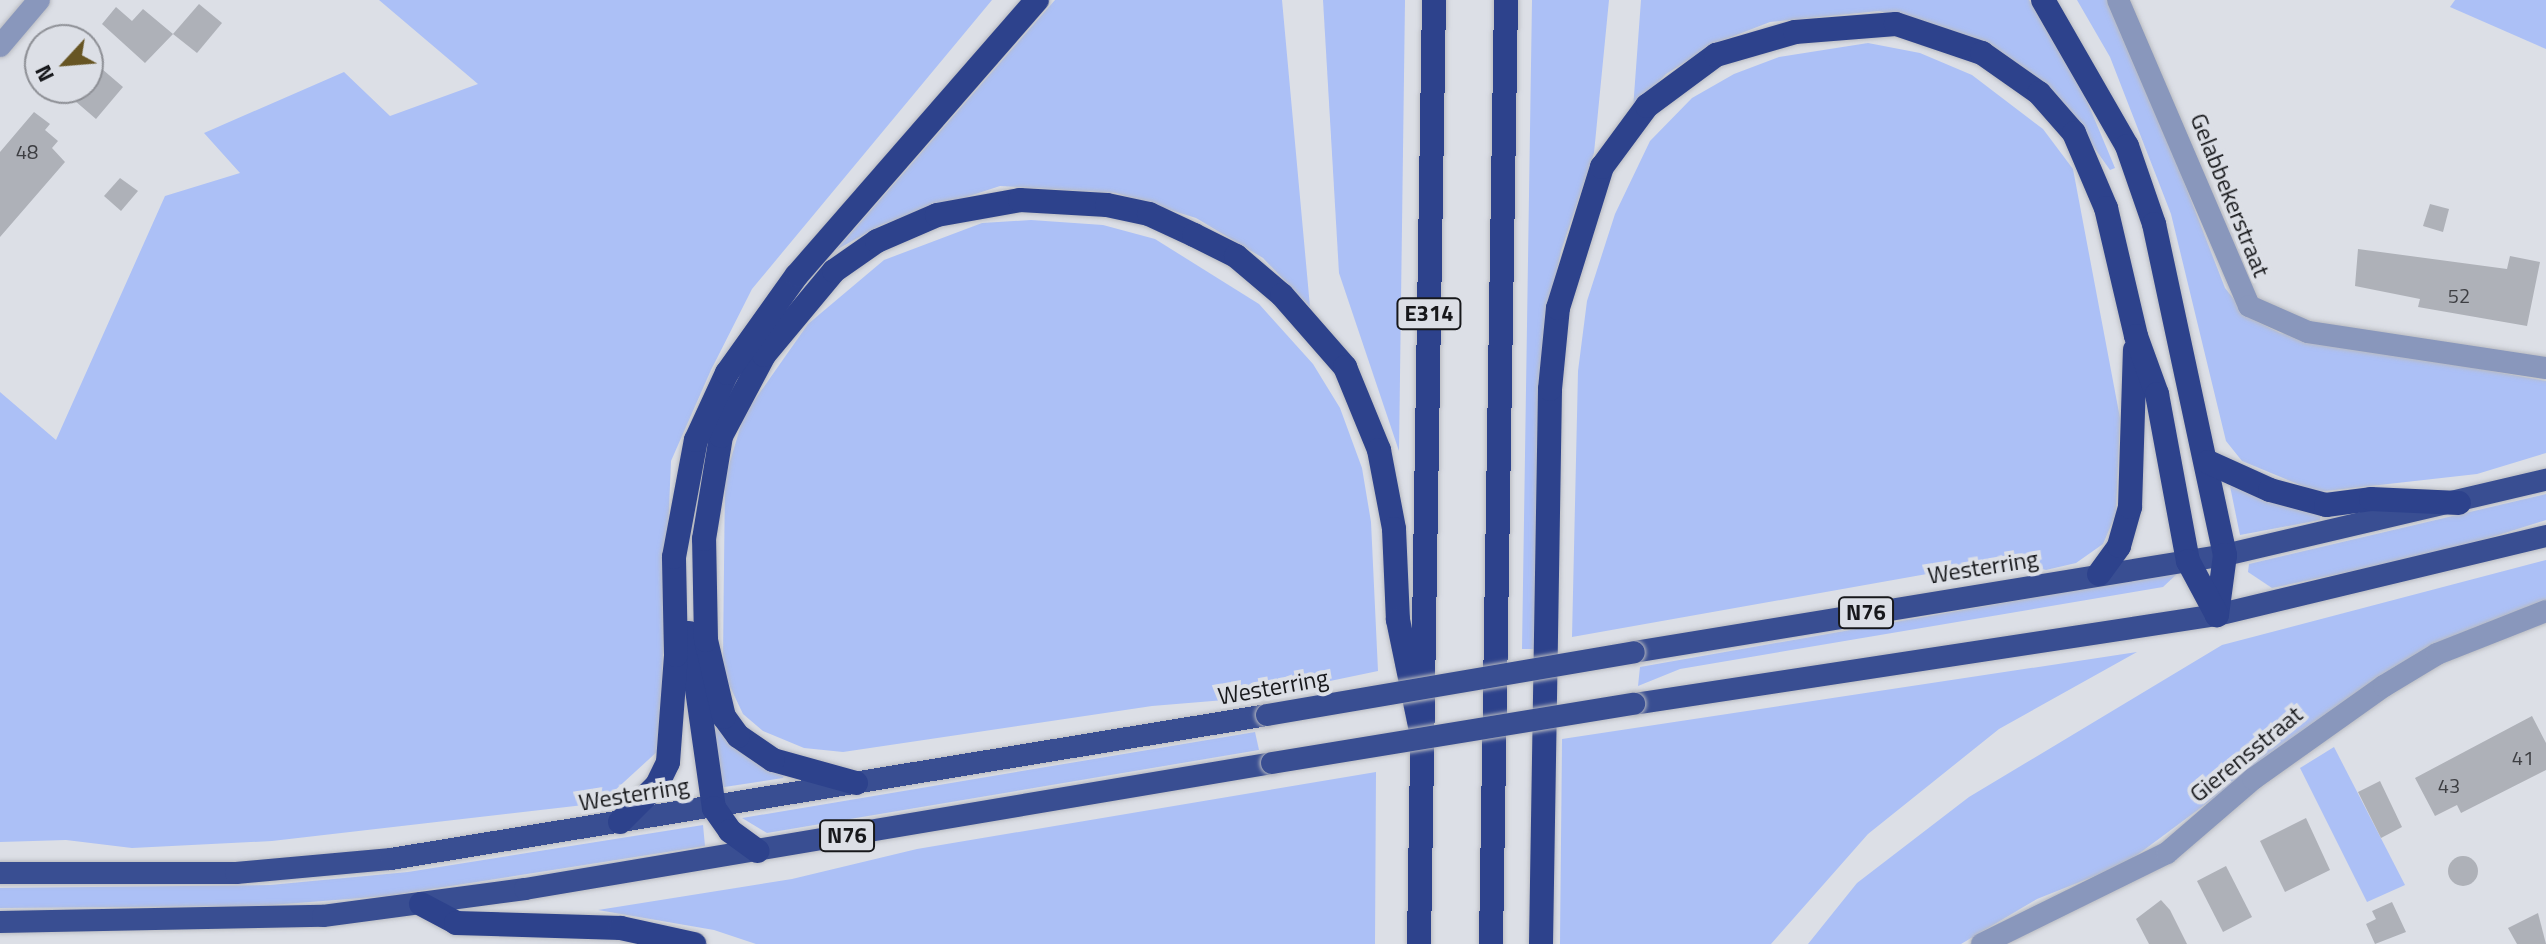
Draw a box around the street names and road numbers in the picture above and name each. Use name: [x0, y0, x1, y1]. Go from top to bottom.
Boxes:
street label: Gelabbekerstraat: [2184, 109, 2276, 281]
road number: E314: [1395, 296, 1463, 332]
street label: Westerring: [1926, 544, 2040, 590]
road number: N76: [1838, 595, 1894, 631]
street label: Westerring: [1215, 663, 1331, 711]
street label: Gierensstraat: [2184, 700, 2308, 808]
street label: Westerring: [577, 771, 691, 817]
road number: N76: [819, 818, 875, 854]

